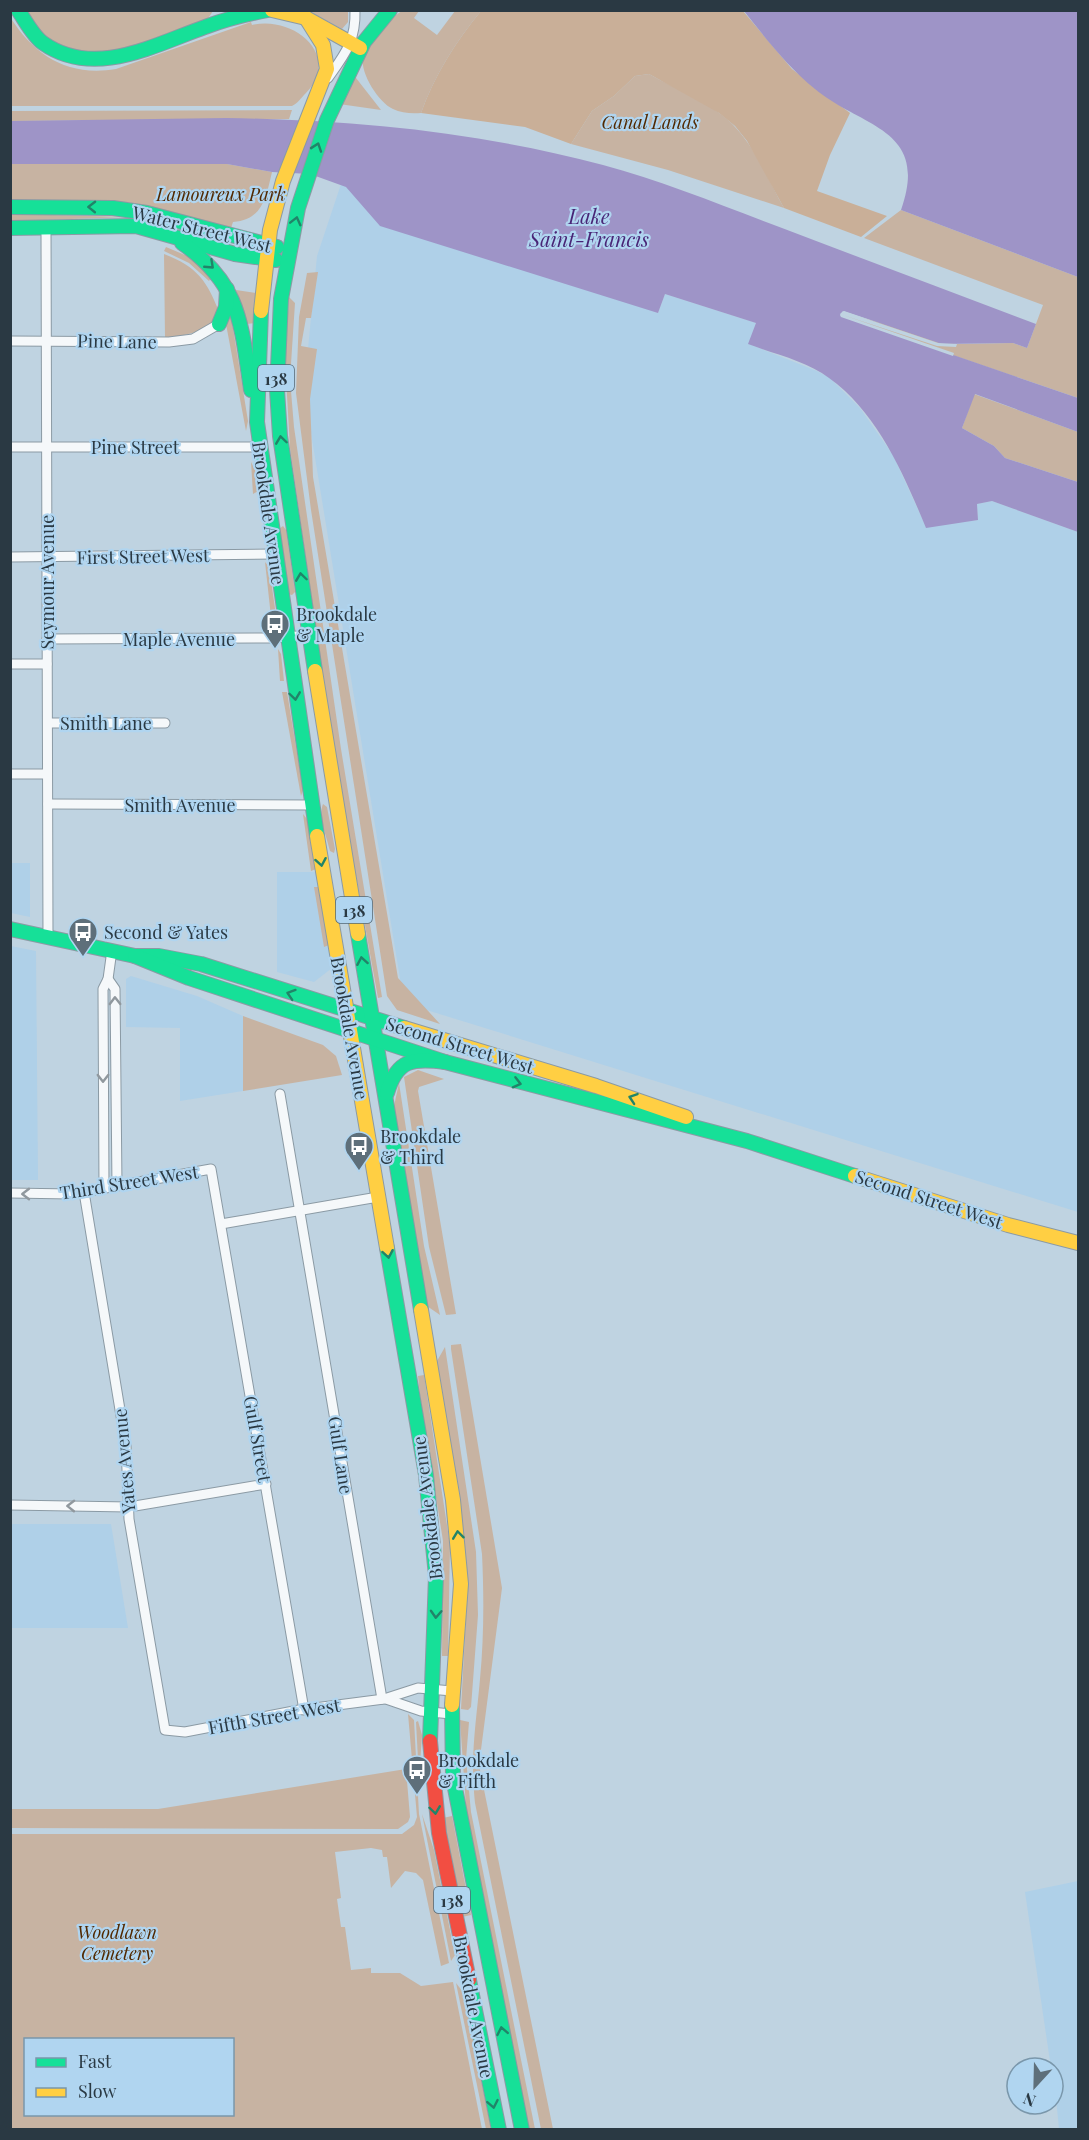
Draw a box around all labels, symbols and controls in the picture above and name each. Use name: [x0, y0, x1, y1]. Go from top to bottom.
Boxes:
park label: Canal Lands: [601, 110, 699, 134]
one-way arrow: [309, 142, 322, 152]
park label: Lamoureux Park: [155, 182, 286, 206]
street label: Water Street West: [129, 200, 275, 258]
one-way arrow: [87, 201, 96, 213]
water label: Lake Saint-Francis: [528, 202, 649, 252]
one-way arrow: [288, 216, 301, 226]
one-way arrow: [203, 257, 214, 268]
street label: Pine Lane: [77, 328, 157, 354]
road number: 138: [258, 365, 294, 391]
street label: Pine Street: [91, 435, 180, 459]
one-way arrow: [275, 435, 287, 444]
street label: Brookdale Avenue: [247, 440, 291, 586]
street label: Seymour Avenue: [35, 515, 59, 649]
street label: First Street West: [76, 543, 210, 569]
one-way arrow: [296, 573, 308, 582]
place label: Brookdale & Maple: [296, 602, 377, 647]
bus stop icon: Brookdale & Maple: [259, 608, 291, 650]
street label: Maple Avenue: [123, 627, 235, 651]
one-way arrow: [289, 691, 301, 700]
street label: Smith Lane: [60, 711, 152, 735]
street label: Smith Avenue: [124, 793, 236, 817]
one-way arrow: [315, 858, 327, 867]
road number: 138: [336, 897, 372, 923]
bus stop icon: Second & Yates: [67, 916, 99, 958]
place label: Second & Yates: [104, 920, 228, 944]
street label: Brookdale Avenue: [326, 955, 374, 1101]
one-way arrow: [357, 957, 369, 966]
one-way arrow: [286, 989, 297, 1001]
one-way arrow: [109, 997, 121, 1006]
street label: Second Street West: [383, 1011, 538, 1079]
one-way arrow: [97, 1073, 109, 1082]
one-way arrow: [512, 1076, 522, 1089]
one-way arrow: [628, 1093, 639, 1105]
place label: Brookdale & Third: [380, 1124, 461, 1169]
bus stop icon: Brookdale & Third: [343, 1130, 375, 1172]
street label: Third Street West: [58, 1159, 201, 1205]
street label: Second Street West: [852, 1164, 1006, 1234]
one-way arrow: [22, 1187, 31, 1200]
one-way arrow: [381, 1249, 394, 1259]
street label: Gulf Street: [239, 1394, 277, 1485]
street label: Yates Avenue: [107, 1408, 141, 1515]
street label: Gulf Lane: [323, 1415, 359, 1495]
street label: Brookdale Avenue: [406, 1435, 448, 1581]
one-way arrow: [66, 1500, 75, 1512]
one-way arrow: [452, 1530, 464, 1539]
one-way arrow: [429, 1609, 442, 1618]
street label: Fifth Street West: [206, 1692, 342, 1739]
place label: Brookdale & Fifth: [438, 1748, 519, 1793]
bus stop icon: Brookdale & Fifth: [401, 1754, 433, 1796]
one-way arrow: [429, 1805, 441, 1814]
road number: 138: [434, 1887, 470, 1913]
park label: Woodlawn Cemetery: [77, 1920, 157, 1965]
street label: Brookdale Avenue: [448, 1934, 500, 2080]
one-way arrow: [496, 2026, 509, 2036]
legend: [24, 2038, 234, 2116]
text: Fast: [78, 2049, 112, 2073]
north arrow: [1005, 2056, 1065, 2116]
text: Slow: [78, 2079, 116, 2103]
text: N: [1019, 2088, 1038, 2112]
one-way arrow: [486, 2099, 499, 2109]

